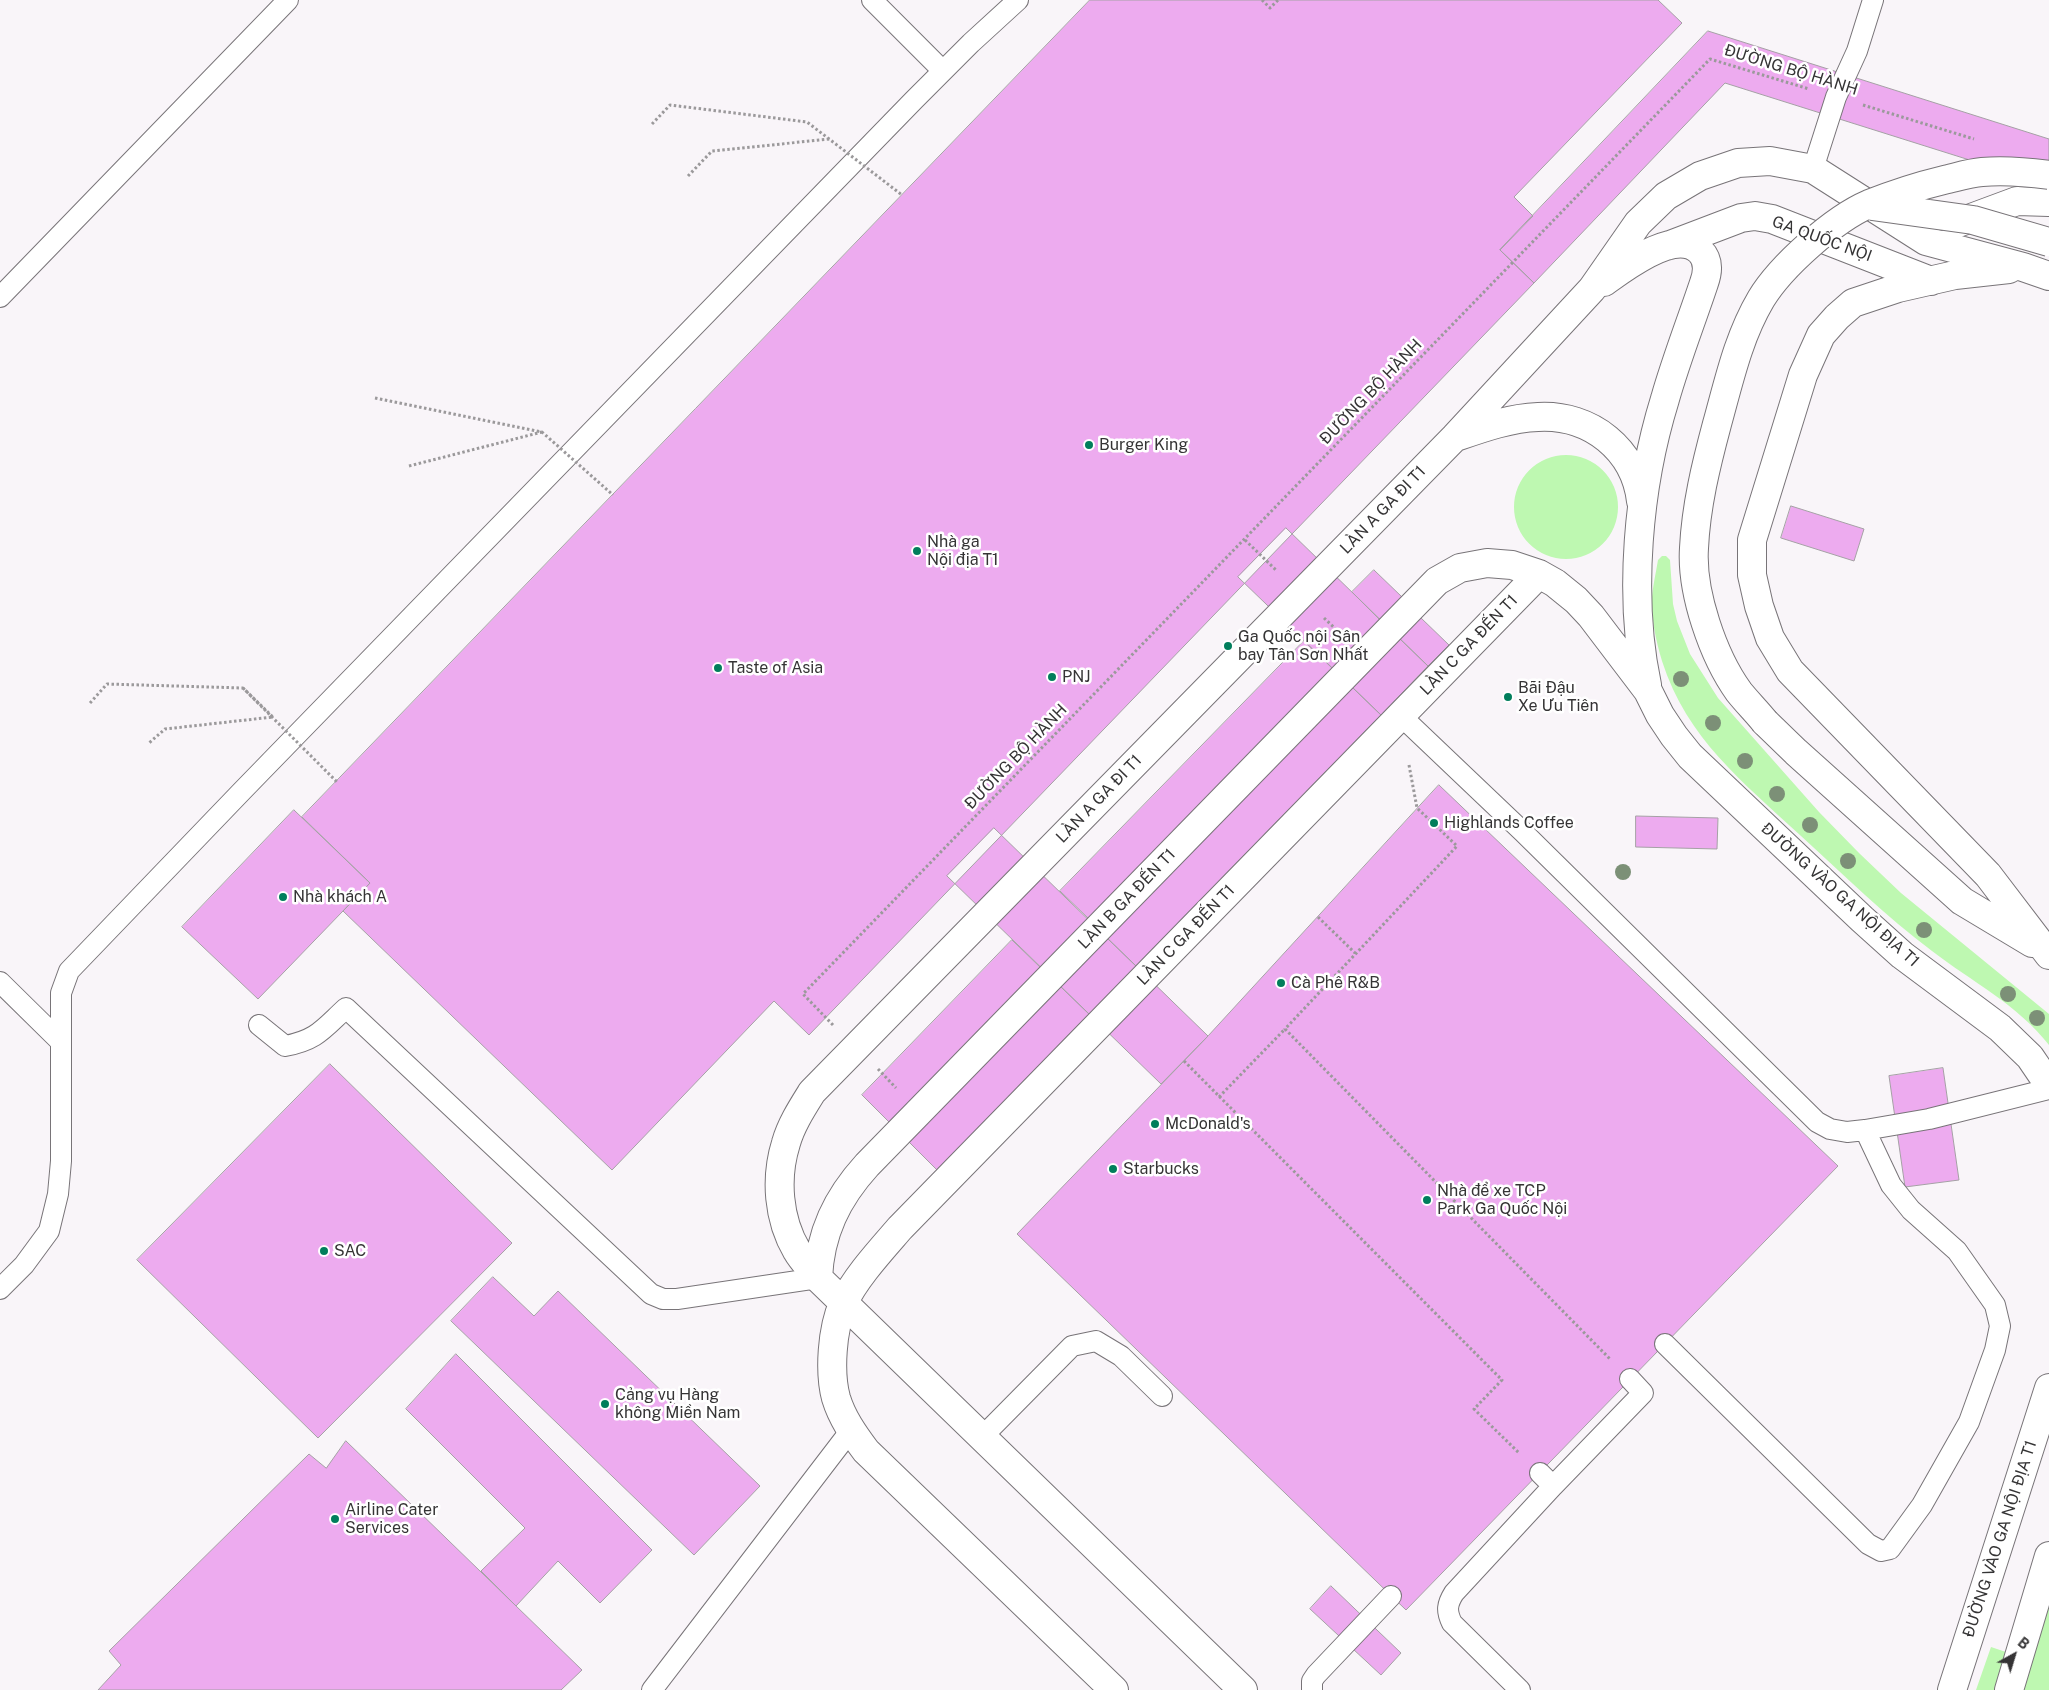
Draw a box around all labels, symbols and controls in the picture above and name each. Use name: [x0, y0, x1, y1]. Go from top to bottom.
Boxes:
street label: ĐƯỜNG BỘ HÀNH: [1722, 41, 1860, 99]
street label: GA QUỐC NỘI: [1769, 212, 1875, 266]
street label: ĐƯỜNG BỘ HÀNH: [1316, 335, 1426, 449]
place label: Burger King: [1099, 435, 1188, 455]
marker: Burger King: [1083, 439, 1095, 451]
street label: LÀN A GA ĐI T1: [1336, 462, 1430, 558]
place label: Nhà ga Nội địa T1: [927, 532, 998, 570]
marker: Nhà ga Nội địa T1: [911, 545, 923, 557]
street label: LÀN C GA ĐẾN T1: [1416, 591, 1522, 699]
place label: Ga Quốc nội Sân bay Tân Sơn Nhất: [1238, 627, 1368, 665]
marker: Ga Quốc nội Sân bay Tân Sơn Nhất: [1222, 640, 1234, 652]
place label: Taste of Asia: [728, 658, 823, 678]
marker: Taste of Asia: [712, 662, 724, 674]
place label: PNJ: [1062, 667, 1090, 687]
marker: PNJ: [1046, 671, 1058, 683]
place label: Bãi Đậu Xe Ưu Tiên: [1518, 678, 1599, 716]
marker: Bãi Đậu Xe Ưu Tiên: [1502, 691, 1514, 703]
street label: ĐƯỜNG BỘ HÀNH: [961, 700, 1071, 814]
street label: LÀN A GA ĐI T1: [1052, 751, 1146, 847]
place label: Highlands Coffee: [1444, 813, 1574, 833]
marker: Highlands Coffee: [1428, 817, 1440, 829]
street label: ĐƯỜNG VÀO GA NỘI ĐỊA T1: [1757, 819, 1923, 971]
street label: LÀN B GA ĐẾN T1: [1074, 845, 1180, 953]
street label: LÀN C GA ĐẾN T1: [1133, 881, 1239, 989]
place label: Nhà khách A: [293, 887, 387, 907]
marker: Nhà khách A: [277, 891, 289, 903]
place label: Cà Phê R&B: [1291, 973, 1380, 993]
marker: Cà Phê R&B: [1275, 977, 1287, 989]
place label: McDonald's: [1165, 1114, 1251, 1134]
marker: McDonald's: [1149, 1118, 1161, 1130]
place label: Starbucks: [1123, 1159, 1199, 1179]
marker: Starbucks: [1107, 1163, 1119, 1175]
place label: Nhà để xe TCP Park Ga Quốc Nội: [1437, 1181, 1567, 1219]
marker: Nhà để xe TCP Park Ga Quốc Nội: [1421, 1194, 1433, 1206]
place label: SAC: [334, 1241, 366, 1261]
marker: SAC: [318, 1245, 330, 1257]
place label: Cảng vụ Hàng không Miền Nam: [615, 1385, 740, 1423]
marker: Cảng vụ Hàng không Miền Nam: [599, 1398, 611, 1410]
street label: ĐƯỜNG VÀO GA NỘI ĐỊA T1: [1959, 1438, 2041, 1640]
place label: Airline Cater Services: [345, 1500, 438, 1538]
marker: Airline Cater Services: [329, 1513, 341, 1525]
north arrow: [1989, 1630, 2039, 1680]
text: B: [2015, 1634, 2032, 1653]

